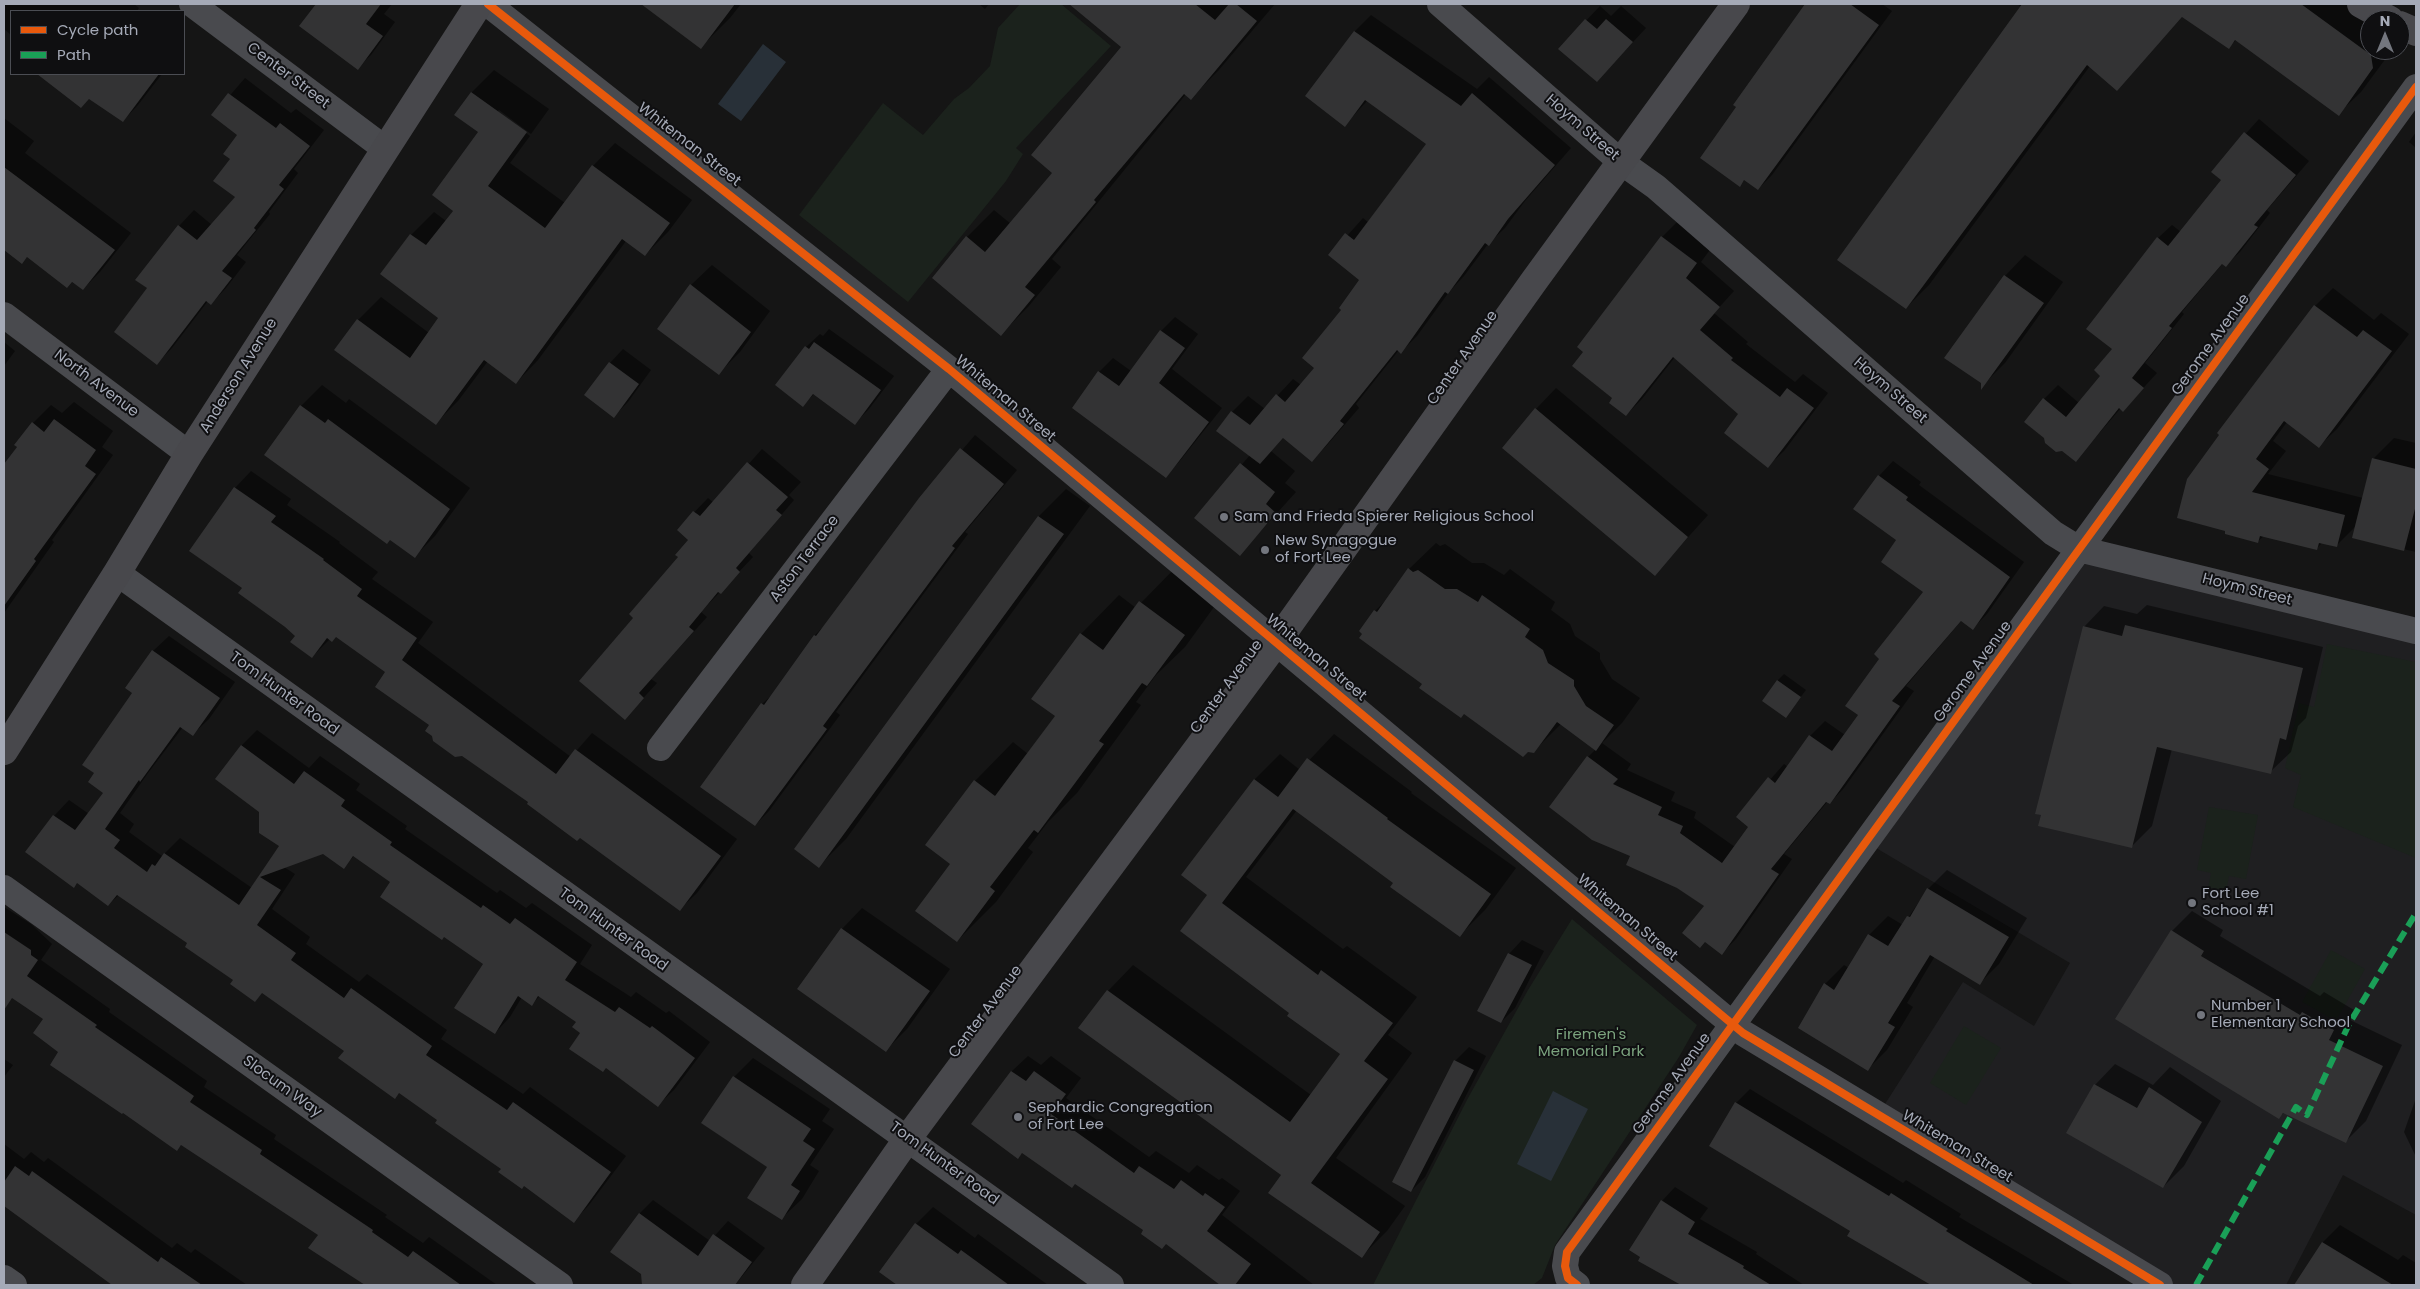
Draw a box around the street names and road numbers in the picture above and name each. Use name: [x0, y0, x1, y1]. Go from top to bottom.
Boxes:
street label: Center Street: [243, 39, 333, 113]
street label: Hoym Street: [1541, 91, 1623, 165]
street label: Whiteman Street: [634, 99, 744, 191]
street label: Gerome Avenue: [2168, 291, 2254, 399]
street label: Center Avenue: [1424, 307, 1502, 409]
street label: Anderson Avenue: [196, 315, 282, 437]
street label: North Avenue: [50, 346, 142, 422]
street label: Whiteman Street: [951, 352, 1059, 446]
street label: Hoym Street: [1849, 354, 1931, 428]
street label: Aston Terrace: [767, 512, 843, 606]
street label: Hoym Street: [2200, 570, 2294, 610]
street label: Whiteman Street: [1262, 611, 1370, 705]
street label: Gerome Avenue: [1930, 618, 2016, 726]
street label: Center Avenue: [1187, 637, 1267, 737]
street label: Tom Hunter Road: [226, 648, 342, 740]
street label: Whiteman Street: [1573, 871, 1681, 965]
street label: Tom Hunter Road: [555, 884, 671, 976]
street label: Center Avenue: [945, 962, 1027, 1062]
street label: Gerome Avenue: [1629, 1030, 1715, 1138]
street label: Slocum Way: [239, 1052, 325, 1122]
street label: Whiteman Street: [1898, 1107, 2016, 1187]
street label: Tom Hunter Road: [886, 1118, 1002, 1210]

